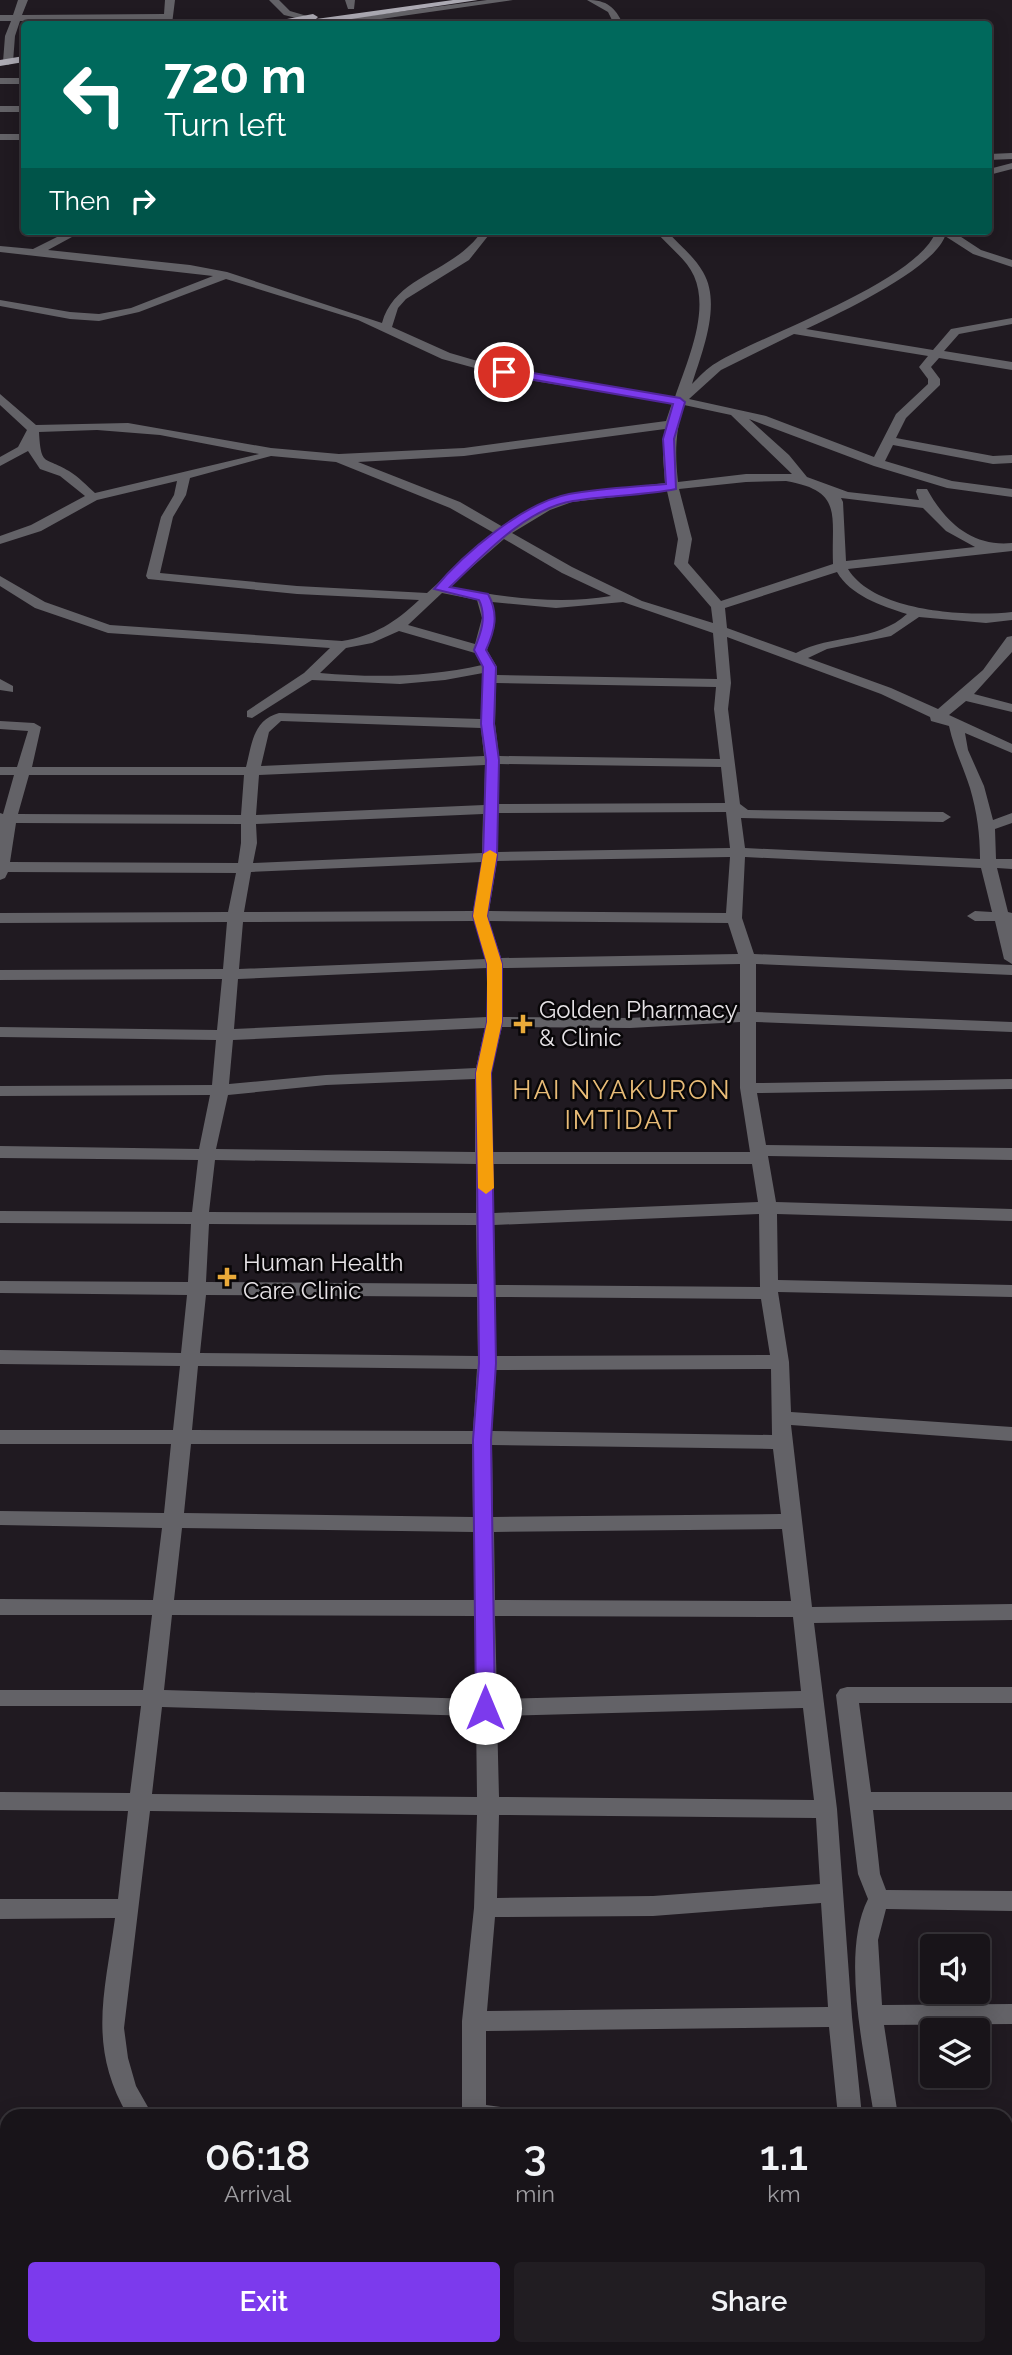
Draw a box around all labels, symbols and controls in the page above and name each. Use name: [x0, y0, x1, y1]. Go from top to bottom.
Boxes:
text: 720 m: [164, 47, 307, 104]
icon: left: [49, 49, 140, 140]
text: Turn left: [164, 106, 286, 143]
icon: right: [124, 182, 162, 220]
text: Then: [49, 186, 110, 216]
pin: [474, 342, 534, 402]
icon: arrive: [485, 353, 523, 391]
place label: Golden Pharmacy & Clinic: [539, 995, 738, 1052]
marker: Golden Pharmacy & Clinic: [513, 1014, 533, 1034]
district label: HAI NYAKURON IMTIDAT: [512, 1075, 732, 1135]
place label: Human Health Care Clinic: [243, 1248, 403, 1305]
marker: Human Health Care Clinic: [217, 1267, 237, 1287]
position arrow: [448, 1671, 522, 1745]
map controls: [920, 1934, 990, 2088]
button: sound: [920, 1934, 990, 2004]
button: layers: [920, 2018, 990, 2088]
text: 06:18: [205, 2131, 310, 2180]
text: 3: [524, 2131, 547, 2180]
text: 1.1: [760, 2131, 808, 2180]
text: Arrival: [224, 2180, 291, 2207]
text: min: [515, 2180, 555, 2207]
text: km: [767, 2180, 801, 2207]
button: Exit: [28, 2262, 500, 2342]
button: Share: [514, 2262, 985, 2342]

